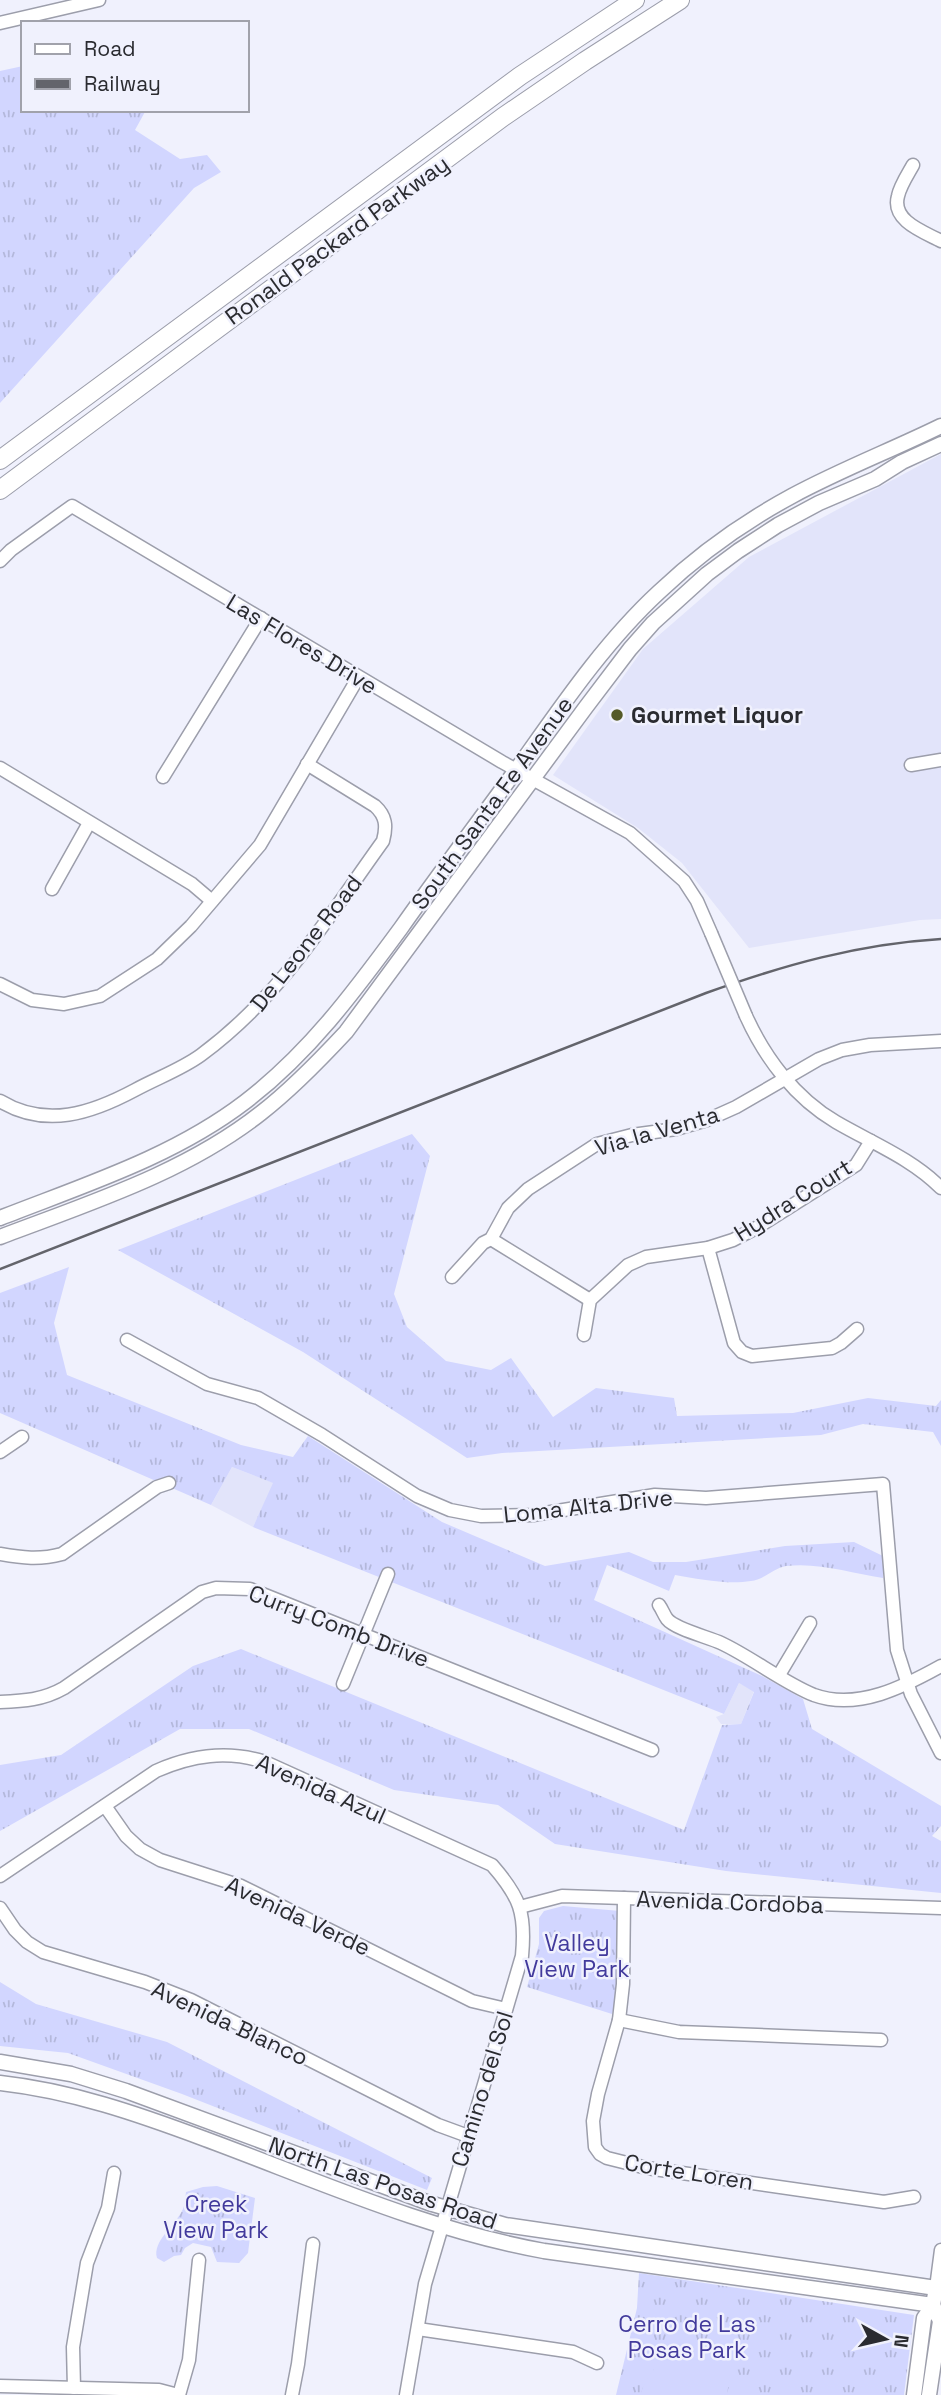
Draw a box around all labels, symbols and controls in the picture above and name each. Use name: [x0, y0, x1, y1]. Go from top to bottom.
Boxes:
legend: [21, 21, 248, 112]
text: Road: [84, 35, 136, 62]
text: Railway: [84, 70, 161, 97]
street label: Ronald Packard Parkway: [219, 149, 455, 331]
street label: Las Flores Drive: [221, 587, 383, 701]
street label: South Santa Fe Avenue: [404, 690, 580, 916]
place label: Gourmet Liquor: [631, 700, 803, 730]
marker: Gourmet Liquor: [609, 707, 625, 723]
street label: De Leone Road: [243, 869, 369, 1017]
street label: Via la Venta: [591, 1099, 723, 1163]
street label: Hydra Court: [728, 1152, 858, 1248]
street label: Loma Alta Drive: [502, 1482, 674, 1530]
street label: Curry Comb Drive: [245, 1578, 433, 1674]
street label: Avenida Azul: [251, 1747, 391, 1831]
street label: Avenida Verde: [221, 1869, 375, 1963]
street label: Avenida Cordoba: [636, 1884, 824, 1920]
park label: Valley View Park: [524, 1928, 630, 1984]
street label: Avenida Blanco: [147, 1974, 313, 2072]
street label: Camino del Sol: [444, 2007, 520, 2171]
street label: North Las Posas Road: [265, 2130, 501, 2236]
street label: Corte Loren: [622, 2147, 756, 2197]
park label: Creek View Park: [163, 2189, 269, 2245]
north arrow: [850, 2304, 920, 2374]
park label: Cerro de Las Posas Park: [618, 2309, 756, 2365]
text: N: [888, 2333, 915, 2349]

